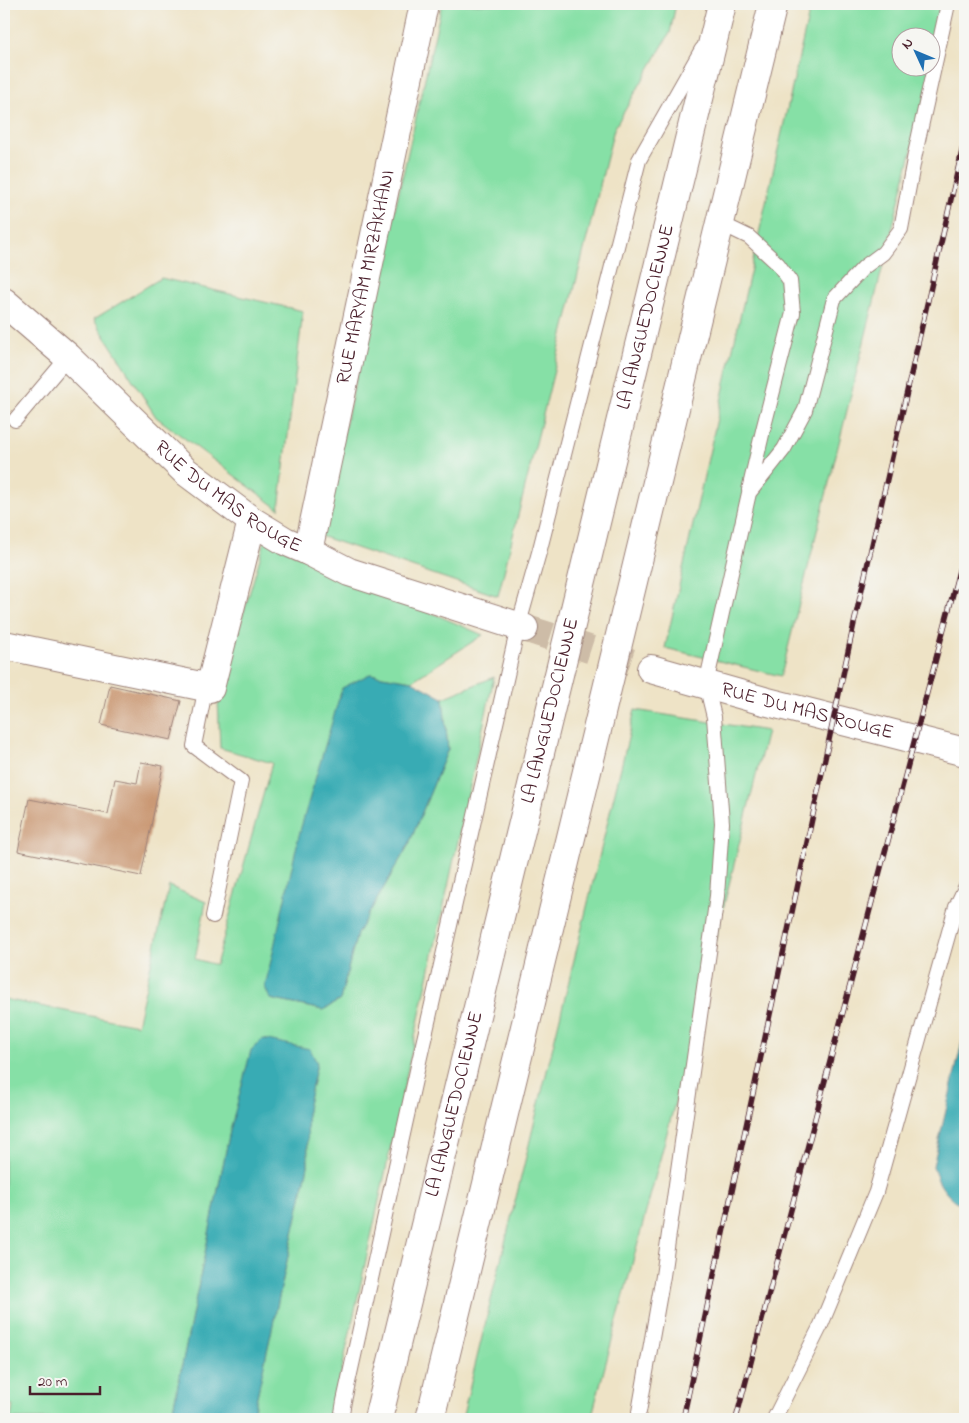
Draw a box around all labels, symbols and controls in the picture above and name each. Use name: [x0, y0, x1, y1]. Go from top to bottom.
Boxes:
north arrow: [892, 28, 942, 78]
text: N: [897, 33, 919, 55]
street label: RUE MARYAM MIRZAKHANI: [329, 167, 403, 387]
street label: LA LANGUEDOCIENNE: [609, 221, 682, 413]
street label: RUE DU MAS ROUGE: [147, 434, 306, 561]
street label: LA LANGUEDOCIENNE: [514, 615, 587, 806]
street label: RUE DU MAS ROUGE: [718, 675, 897, 748]
street label: LA LANGUEDOCIENNE: [418, 1008, 491, 1200]
scale bar: [30, 1363, 100, 1395]
text: 20 m: [38, 1371, 68, 1393]

